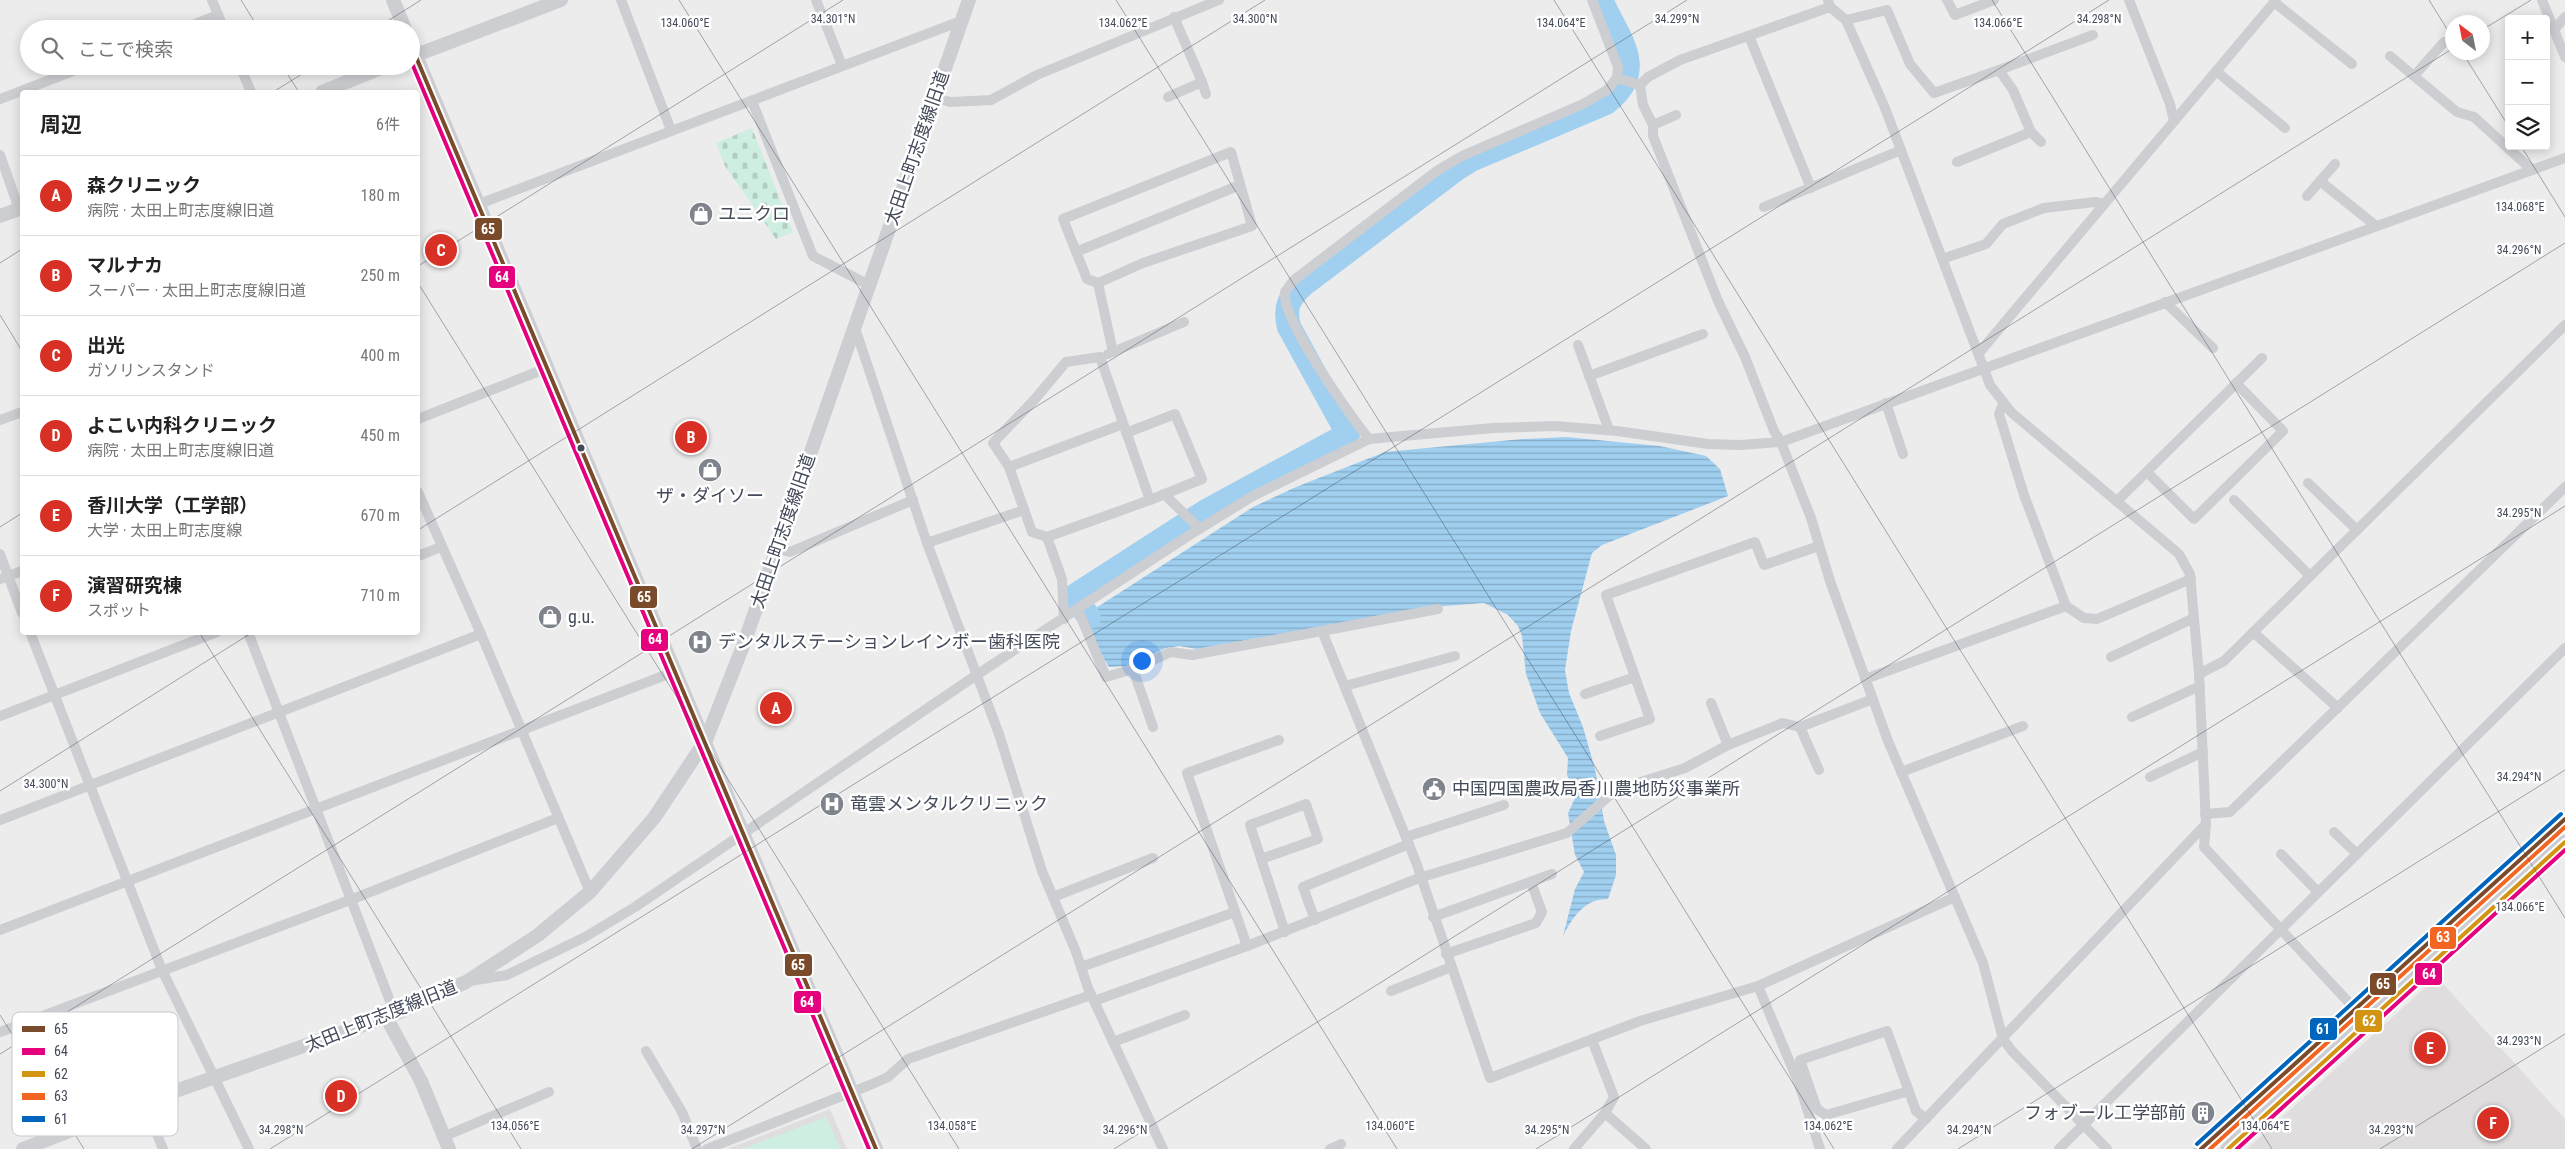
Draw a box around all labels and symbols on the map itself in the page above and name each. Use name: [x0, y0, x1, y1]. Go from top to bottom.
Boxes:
text: 34.301°N: [811, 12, 855, 26]
text: 34.300°N: [1233, 12, 1277, 26]
text: 34.299°N: [1655, 12, 1699, 26]
text: 34.298°N: [2077, 12, 2121, 26]
north arrow: [2445, 15, 2490, 60]
text: 134.060°E: [660, 16, 710, 30]
text: 134.062°E: [1098, 16, 1148, 30]
text: 134.064°E: [1536, 16, 1586, 30]
text: 134.066°E: [1973, 16, 2023, 30]
street label: 太田上町志度線旧道: [880, 68, 953, 228]
text: 134.068°E: [2495, 200, 2545, 214]
shop icon: ユニクロ: [688, 201, 714, 227]
place label: ユニクロ: [718, 203, 790, 224]
line badge: 65: [474, 217, 503, 241]
text: 65: [481, 221, 495, 237]
pin: C: [425, 231, 457, 269]
text: 34.296°N: [2497, 243, 2541, 257]
line badge: 64: [488, 265, 516, 289]
text: 64: [495, 269, 509, 285]
pin: B: [675, 418, 707, 456]
unlabelled marker: [576, 443, 586, 453]
street label: 太田上町志度線旧道: [746, 451, 819, 611]
shop icon: ザ・ダイソー: [697, 457, 723, 483]
place label: ザ・ダイソー: [656, 485, 764, 506]
text: 34.295°N: [2497, 506, 2541, 520]
line badge: 65: [629, 585, 658, 609]
text: 65: [637, 589, 651, 605]
shop icon: g.u.: [537, 604, 563, 630]
place label: g.u.: [568, 606, 595, 627]
line badge: 64: [640, 628, 669, 652]
hospital icon: デンタルステーションレインボー歯科医院: [687, 629, 713, 655]
text: 64: [648, 631, 662, 647]
place label: デンタルステーションレインボー歯科医院: [718, 631, 1060, 652]
your location: [1129, 648, 1155, 674]
pin: A: [760, 689, 792, 727]
text: 34.294°N: [2497, 770, 2541, 784]
public building icon: 中国四国農政局香川農地防災事業所: [1421, 776, 1447, 802]
text: 34.300°N: [24, 777, 68, 791]
place label: 中国四国農政局香川農地防災事業所: [1452, 778, 1740, 799]
hospital icon: 竜雲メンタルクリニック: [819, 791, 845, 817]
place label: 竜雲メンタルクリニック: [850, 793, 1048, 814]
text: 134.066°E: [2495, 900, 2545, 914]
line badge: 63: [2429, 926, 2457, 950]
text: 63: [2436, 929, 2450, 945]
line badge: 65: [784, 953, 813, 977]
text: 65: [791, 957, 805, 973]
line badge: 64: [2414, 962, 2443, 986]
text: 64: [2422, 966, 2436, 982]
line badge: 65: [2369, 972, 2397, 996]
street label: 太田上町志度線旧道: [302, 975, 460, 1056]
text: 65: [2376, 976, 2390, 992]
line badge: 64: [793, 990, 822, 1014]
text: 64: [800, 994, 814, 1010]
line badge: 62: [2354, 1009, 2383, 1033]
legend: [12, 1012, 178, 1136]
text: 62: [2362, 1013, 2376, 1029]
line badge: 61: [2309, 1017, 2338, 1041]
text: 65: [54, 1021, 68, 1037]
text: 61: [2316, 1021, 2330, 1037]
pin: E: [2414, 1029, 2446, 1067]
text: 34.293°N: [2497, 1034, 2541, 1048]
text: 64: [54, 1043, 68, 1059]
text: 62: [54, 1066, 68, 1082]
pin: D: [325, 1077, 357, 1115]
text: 63: [54, 1088, 68, 1104]
building icon: フォブール工学部前: [2190, 1100, 2216, 1126]
place label: フォブール工学部前: [2024, 1102, 2186, 1123]
pin: F: [2477, 1104, 2509, 1142]
text: 61: [54, 1111, 68, 1127]
text: 134.056°E: [490, 1119, 540, 1133]
text: 134.058°E: [927, 1119, 977, 1133]
text: 134.060°E: [1365, 1119, 1415, 1133]
text: 134.062°E: [1803, 1119, 1853, 1133]
text: 134.064°E: [2240, 1119, 2290, 1133]
text: 34.298°N: [259, 1123, 303, 1137]
text: 34.297°N: [681, 1123, 725, 1137]
text: 34.296°N: [1103, 1123, 1147, 1137]
text: 34.295°N: [1525, 1123, 1569, 1137]
text: 34.294°N: [1947, 1123, 1991, 1137]
text: 34.293°N: [2369, 1123, 2413, 1137]

